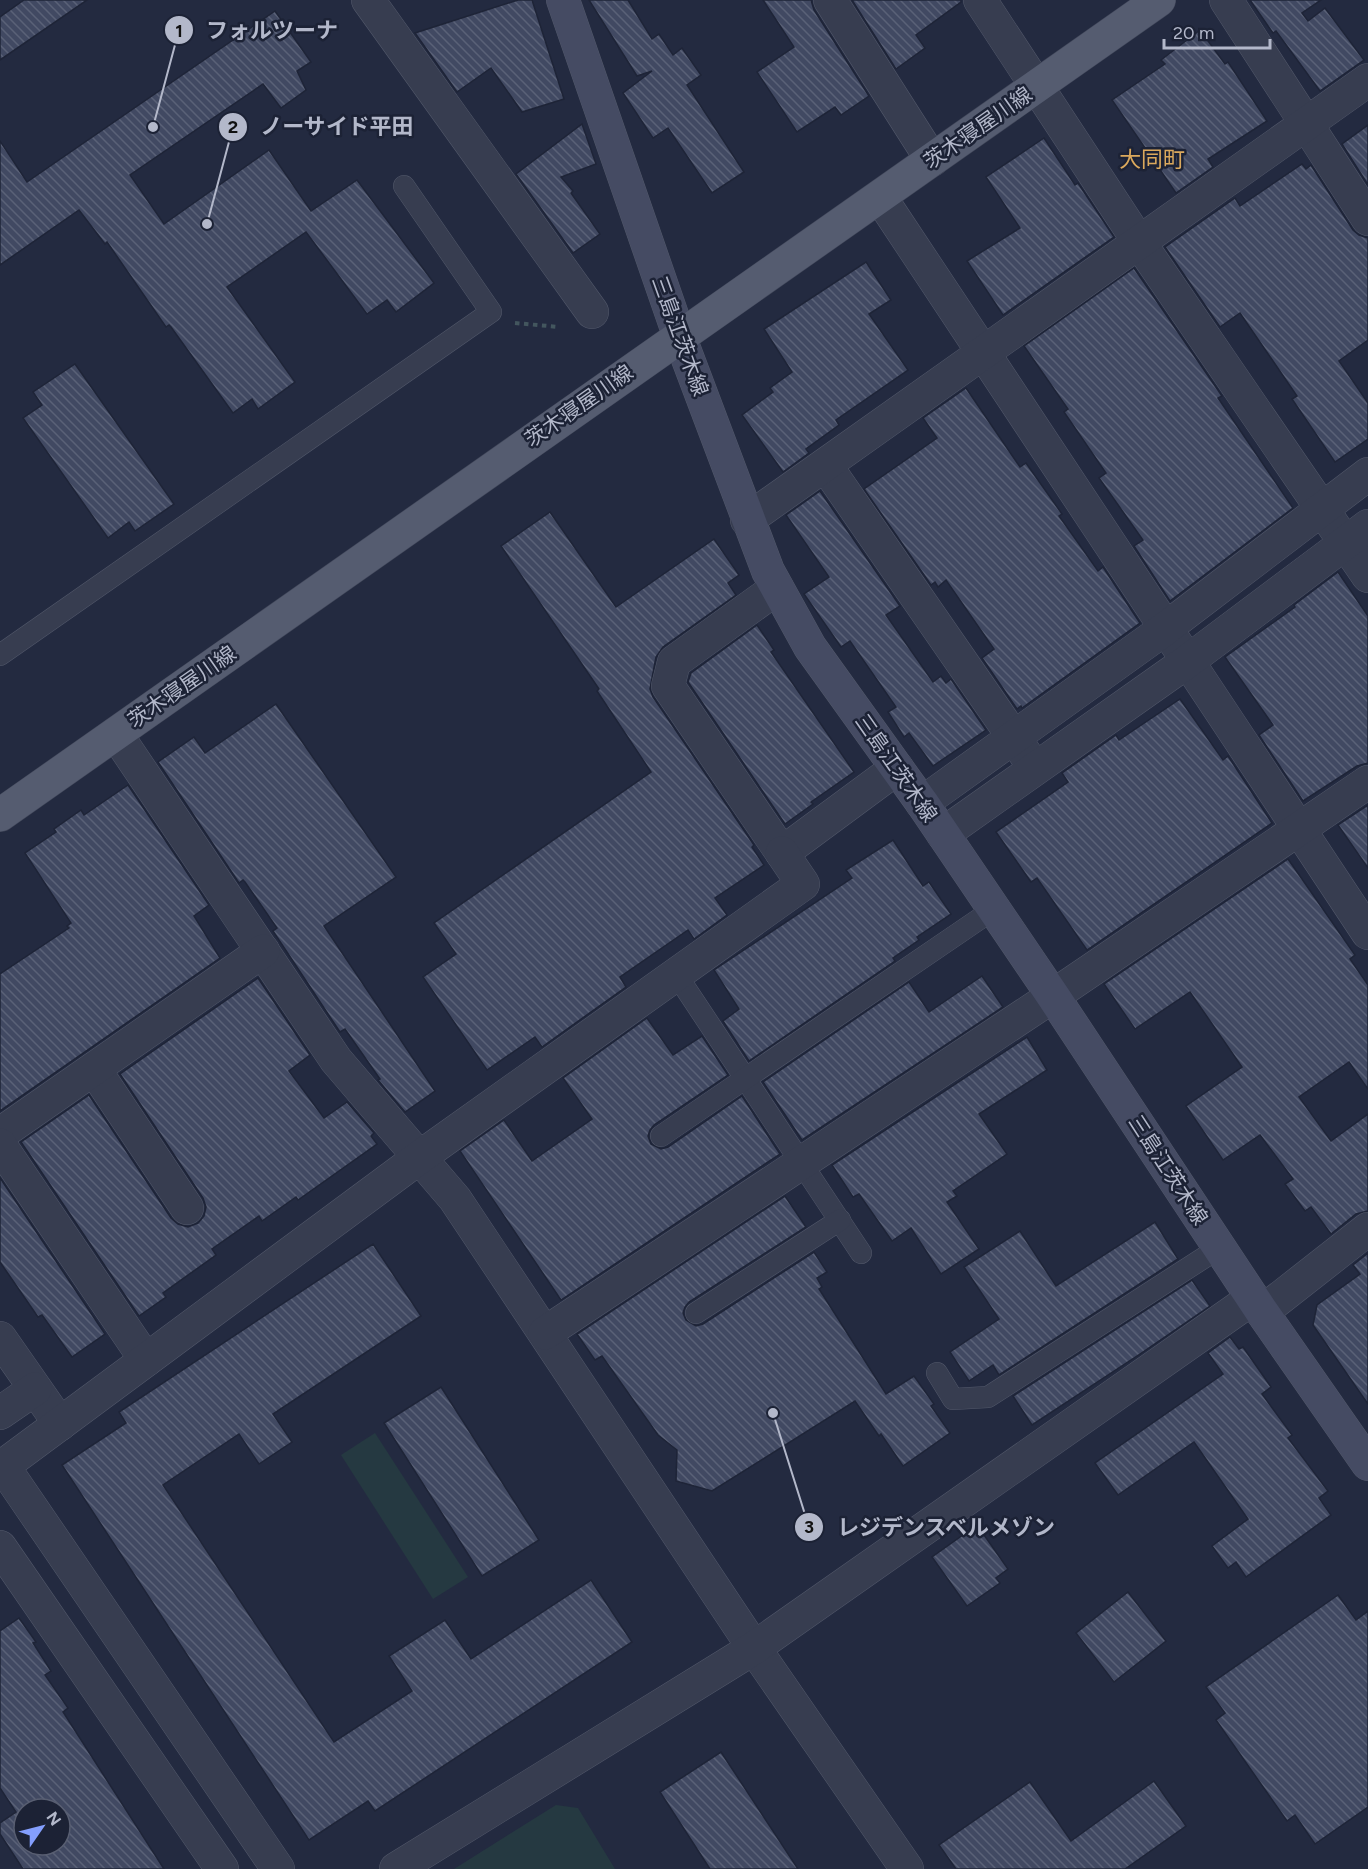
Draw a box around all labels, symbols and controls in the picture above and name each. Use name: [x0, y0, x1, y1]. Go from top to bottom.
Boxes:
callout: フォルツーナ: [164, 10, 350, 50]
scale bar: [1164, 12, 1270, 50]
text: フォルツーナ: [206, 17, 338, 44]
text: 1: [175, 20, 183, 42]
text: 20 m: [1173, 22, 1214, 44]
street label: 茨木寝屋川線: [919, 81, 1036, 174]
callout: ノーサイド平田: [218, 107, 426, 147]
text: ノーサイド平田: [260, 113, 414, 140]
text: 2: [228, 116, 238, 138]
district label: 大同町: [1119, 146, 1185, 173]
street label: 三島江茨木線: [647, 272, 714, 399]
street label: 茨木寝屋川線: [520, 359, 637, 452]
street label: 茨木寝屋川線: [123, 640, 240, 733]
street label: 三島江茨木線: [850, 709, 943, 826]
street label: 三島江茨木線: [1124, 1110, 1213, 1229]
callout: レジデンスベルメゾン: [794, 1507, 1068, 1547]
text: レジデンスベルメゾン: [837, 1514, 1055, 1541]
text: 3: [804, 1516, 814, 1538]
north arrow: [12, 1797, 72, 1857]
text: N: [43, 1808, 65, 1829]

